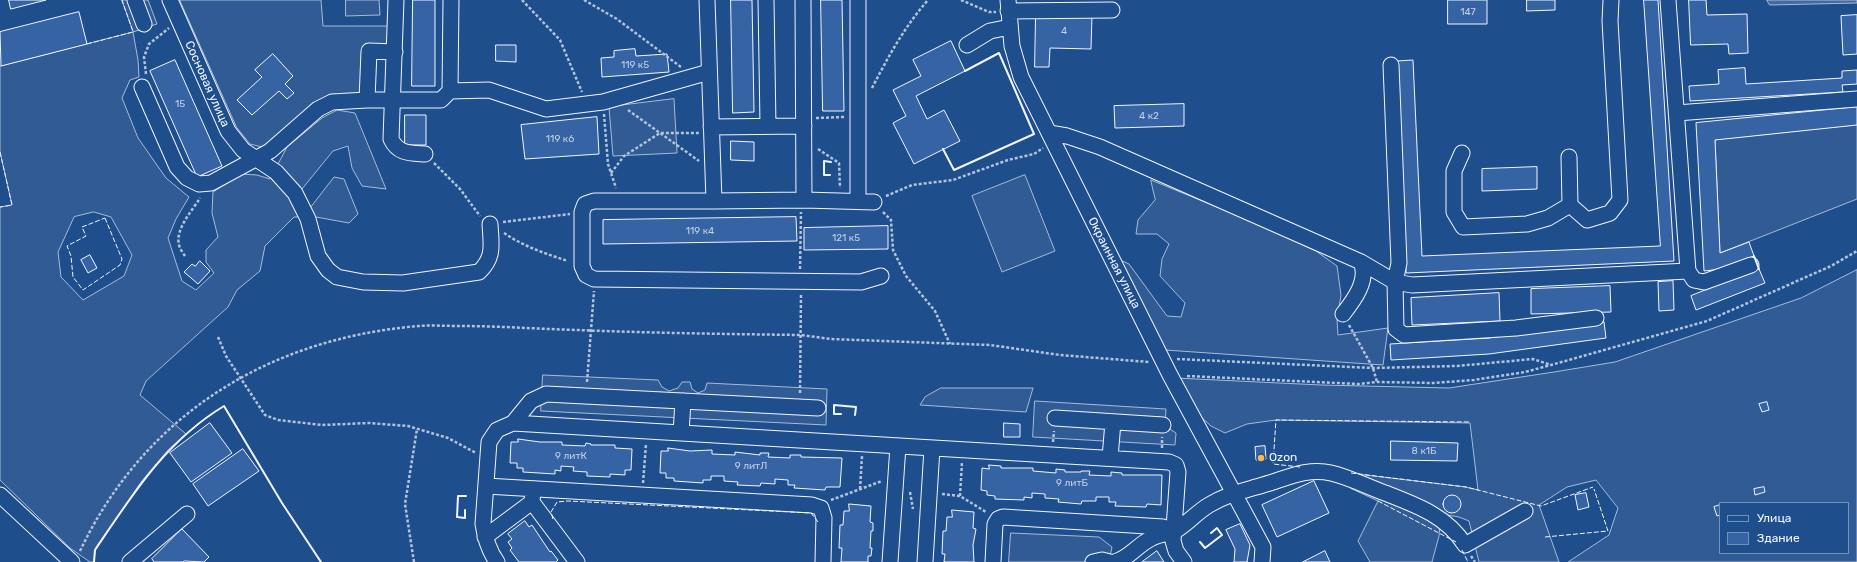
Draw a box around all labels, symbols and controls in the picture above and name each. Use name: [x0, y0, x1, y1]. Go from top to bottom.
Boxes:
house number: 147: [1460, 6, 1476, 18]
house number: 4: [1061, 25, 1067, 37]
street label: Сосновая улица: [181, 39, 233, 129]
house number: 119 к5: [621, 59, 649, 71]
house number: 15: [175, 98, 185, 110]
house number: 4 к2: [1139, 110, 1159, 122]
house number: 119 к6: [546, 133, 574, 145]
street label: Окраинная улица: [1085, 215, 1143, 311]
house number: 119 к4: [686, 225, 714, 237]
house number: 121 к5: [832, 232, 860, 244]
house number: 8 к1Б: [1412, 445, 1436, 457]
house number: 9 литК: [555, 450, 587, 462]
place label: Ozon: [1269, 451, 1297, 465]
marker: Ozon: [1256, 453, 1266, 463]
house number: 9 литЛ: [735, 460, 767, 472]
house number: 9 литБ: [1056, 477, 1088, 489]
legend: [1719, 502, 1849, 554]
text: Улица: [1757, 511, 1791, 525]
text: Здание: [1757, 531, 1800, 545]

